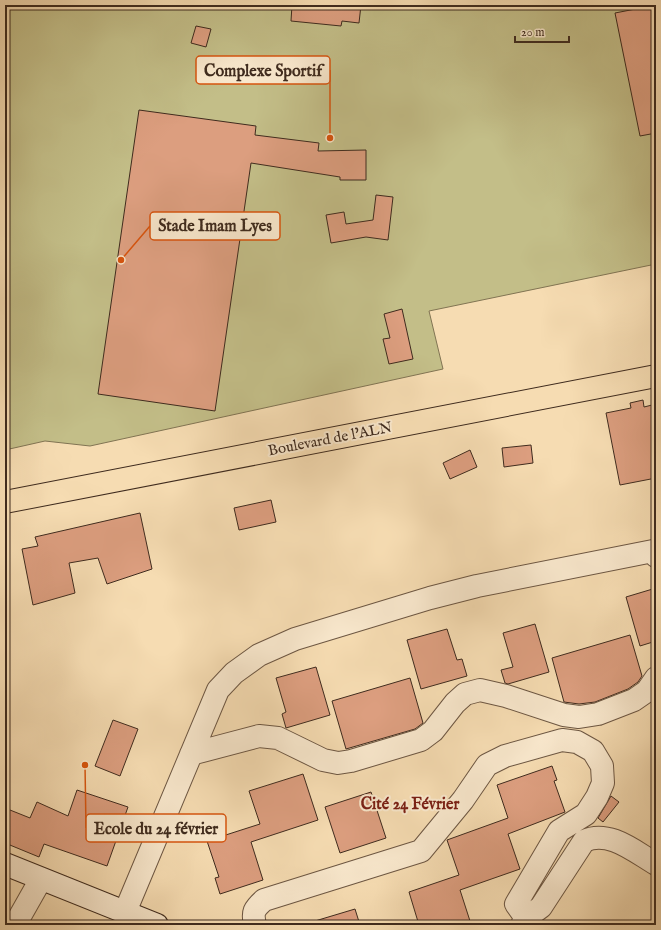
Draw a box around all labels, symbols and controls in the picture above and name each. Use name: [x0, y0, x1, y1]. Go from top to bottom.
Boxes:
scale bar: [515, 18, 569, 44]
text: 20 m: [521, 25, 544, 40]
callout: Complexe Sportif: [196, 56, 330, 84]
text: Complexe Sportif: [204, 62, 325, 82]
callout: Stade Imam Lyes: [150, 212, 280, 240]
text: Stade Imam Lyes: [158, 217, 272, 237]
street label: Boulevard de l'ALN: [266, 418, 394, 460]
district label: Cité 24 Février: [361, 795, 459, 815]
callout: Ecole du 24 février: [86, 814, 226, 842]
text: Ecole du 24 février: [94, 820, 218, 840]

